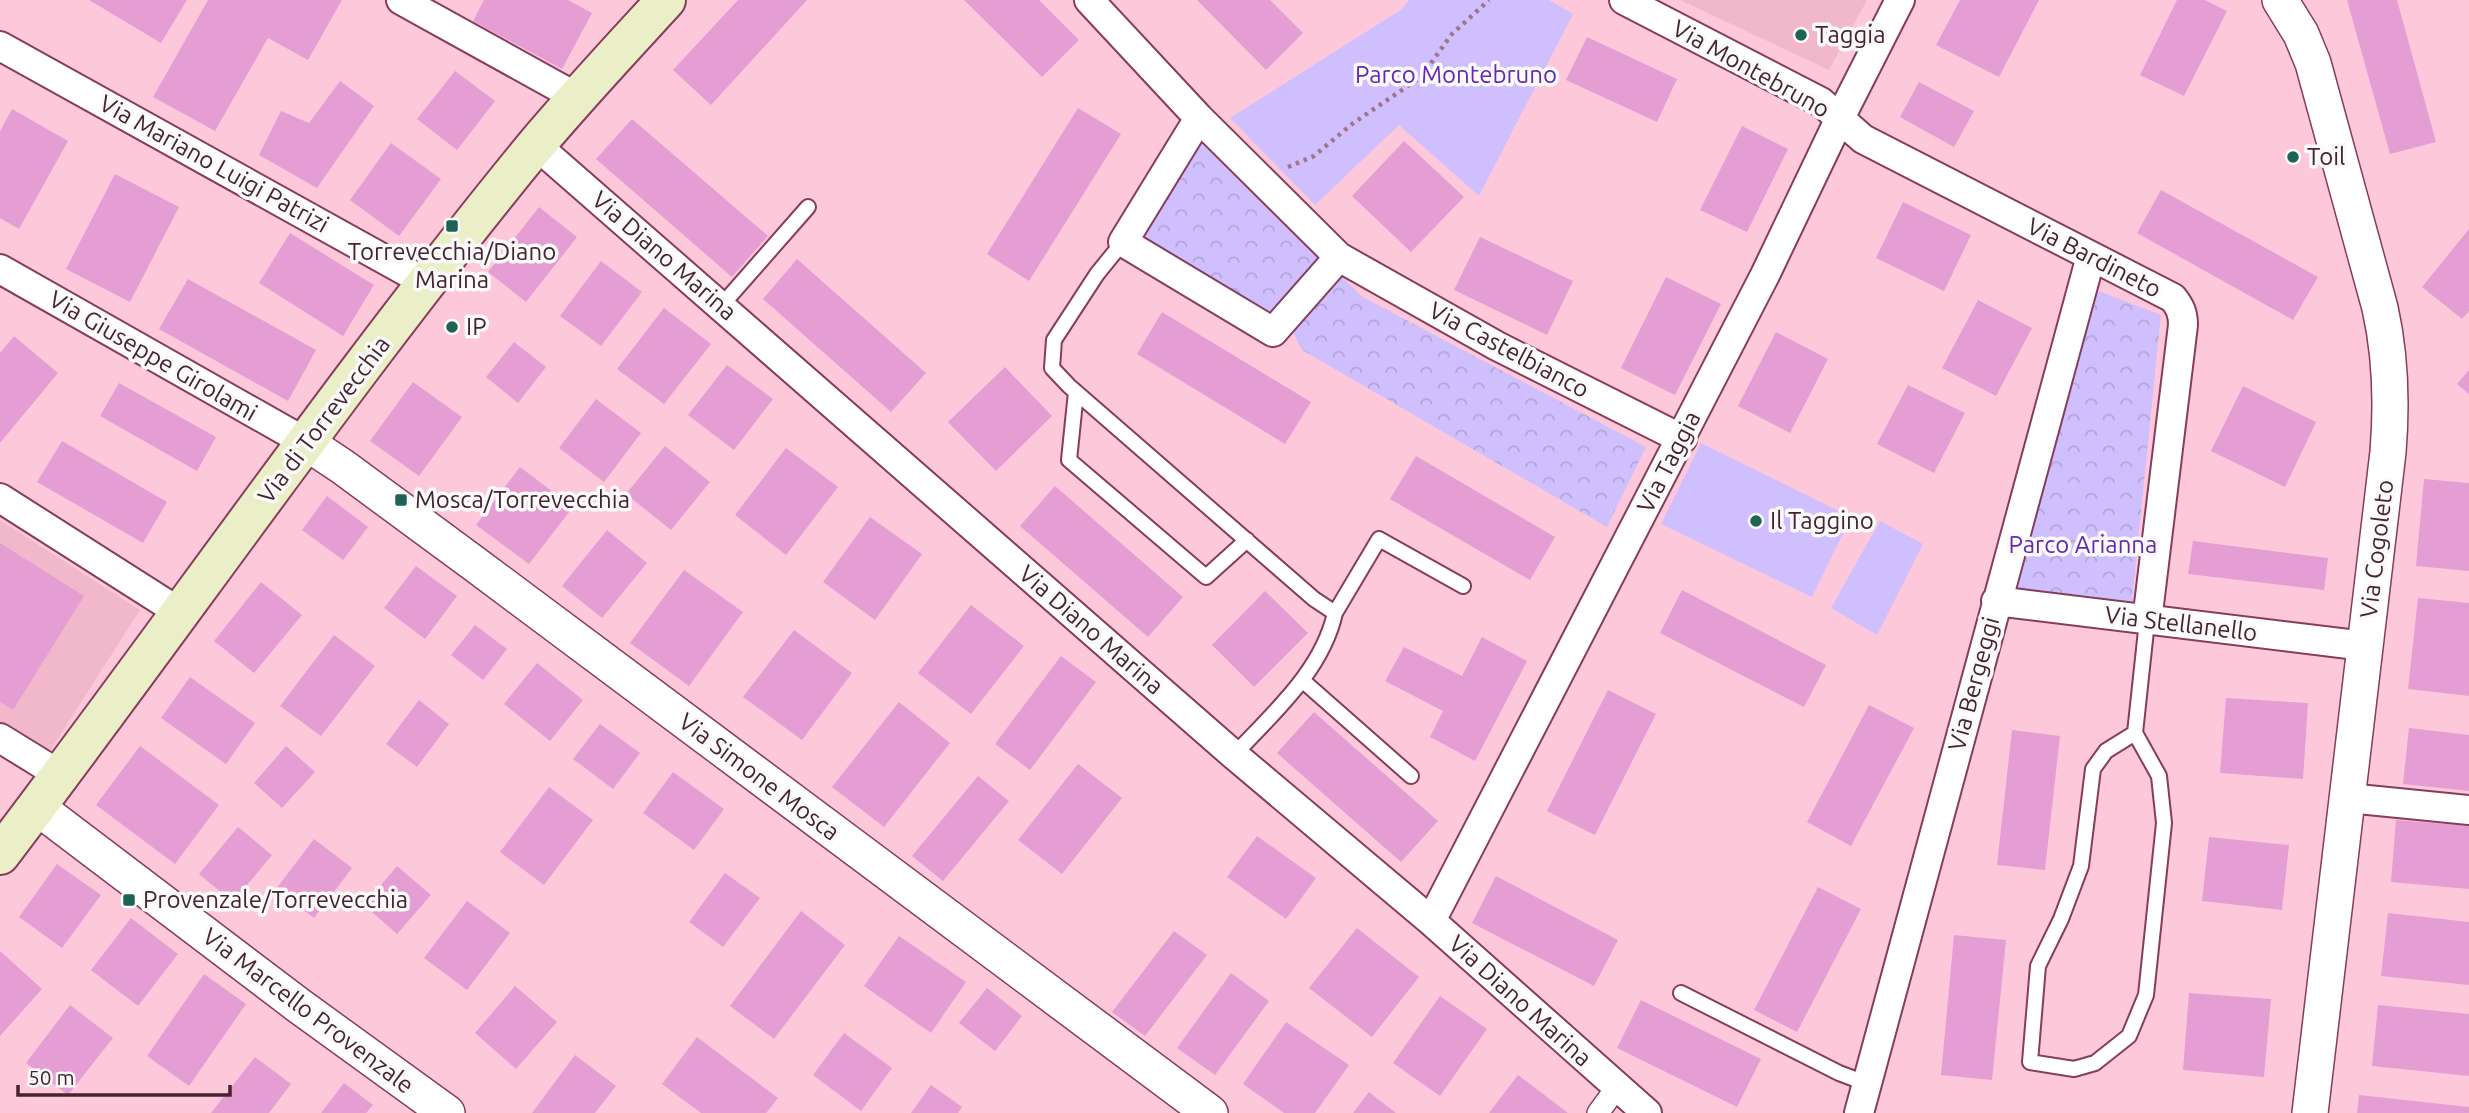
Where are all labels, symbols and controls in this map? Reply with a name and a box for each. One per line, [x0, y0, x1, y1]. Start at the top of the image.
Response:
street label: Via Montebruno [1668, 14, 1835, 123]
place label: Taggia [1815, 21, 1886, 48]
marker: Taggia [1793, 27, 1809, 43]
park label: Parco Montebruno [1355, 61, 1557, 88]
street label: Via Mariano Luigi Patrizi [95, 89, 334, 238]
place label: Toil [2307, 143, 2345, 170]
marker: Toil [2285, 149, 2301, 165]
street label: Via Diano Marina [587, 186, 742, 326]
street label: Via Bardineto [2023, 212, 2166, 303]
marker: Torrevecchia/Diano Marina [444, 218, 460, 234]
place label: Torrevecchia/Diano Marina [348, 238, 556, 293]
street label: Via Giuseppe Girolami [44, 285, 262, 426]
street label: Via Castelbianco [1425, 296, 1594, 403]
place label: IP [466, 313, 487, 340]
marker: IP [444, 319, 460, 335]
street label: Via di Torrevecchia [252, 331, 395, 508]
street label: Via Taggia [1632, 407, 1706, 517]
street label: Via Cogoleto [2355, 478, 2398, 620]
place label: Mosca/Torrevecchia [415, 486, 630, 513]
marker: Mosca/Torrevecchia [393, 492, 409, 508]
place label: Il Taggino [1770, 507, 1874, 534]
marker: Il Taggino [1748, 513, 1764, 529]
park label: Parco Arianna [2009, 531, 2157, 558]
street label: Via Diano Marina [1014, 560, 1169, 700]
street label: Via Stellanello [2103, 601, 2259, 646]
street label: Via Bergeggi [1943, 614, 2004, 754]
street label: Via Simone Mosca [674, 707, 845, 846]
place label: Provenzale/Torrevecchia [143, 886, 408, 913]
marker: Provenzale/Torrevecchia [121, 892, 137, 908]
street label: Via Marcello Provenzale [197, 922, 419, 1099]
street label: Via Diano Marina [1444, 930, 1597, 1072]
scale bar [18, 1054, 229, 1098]
text: 50 m [28, 1065, 75, 1089]

